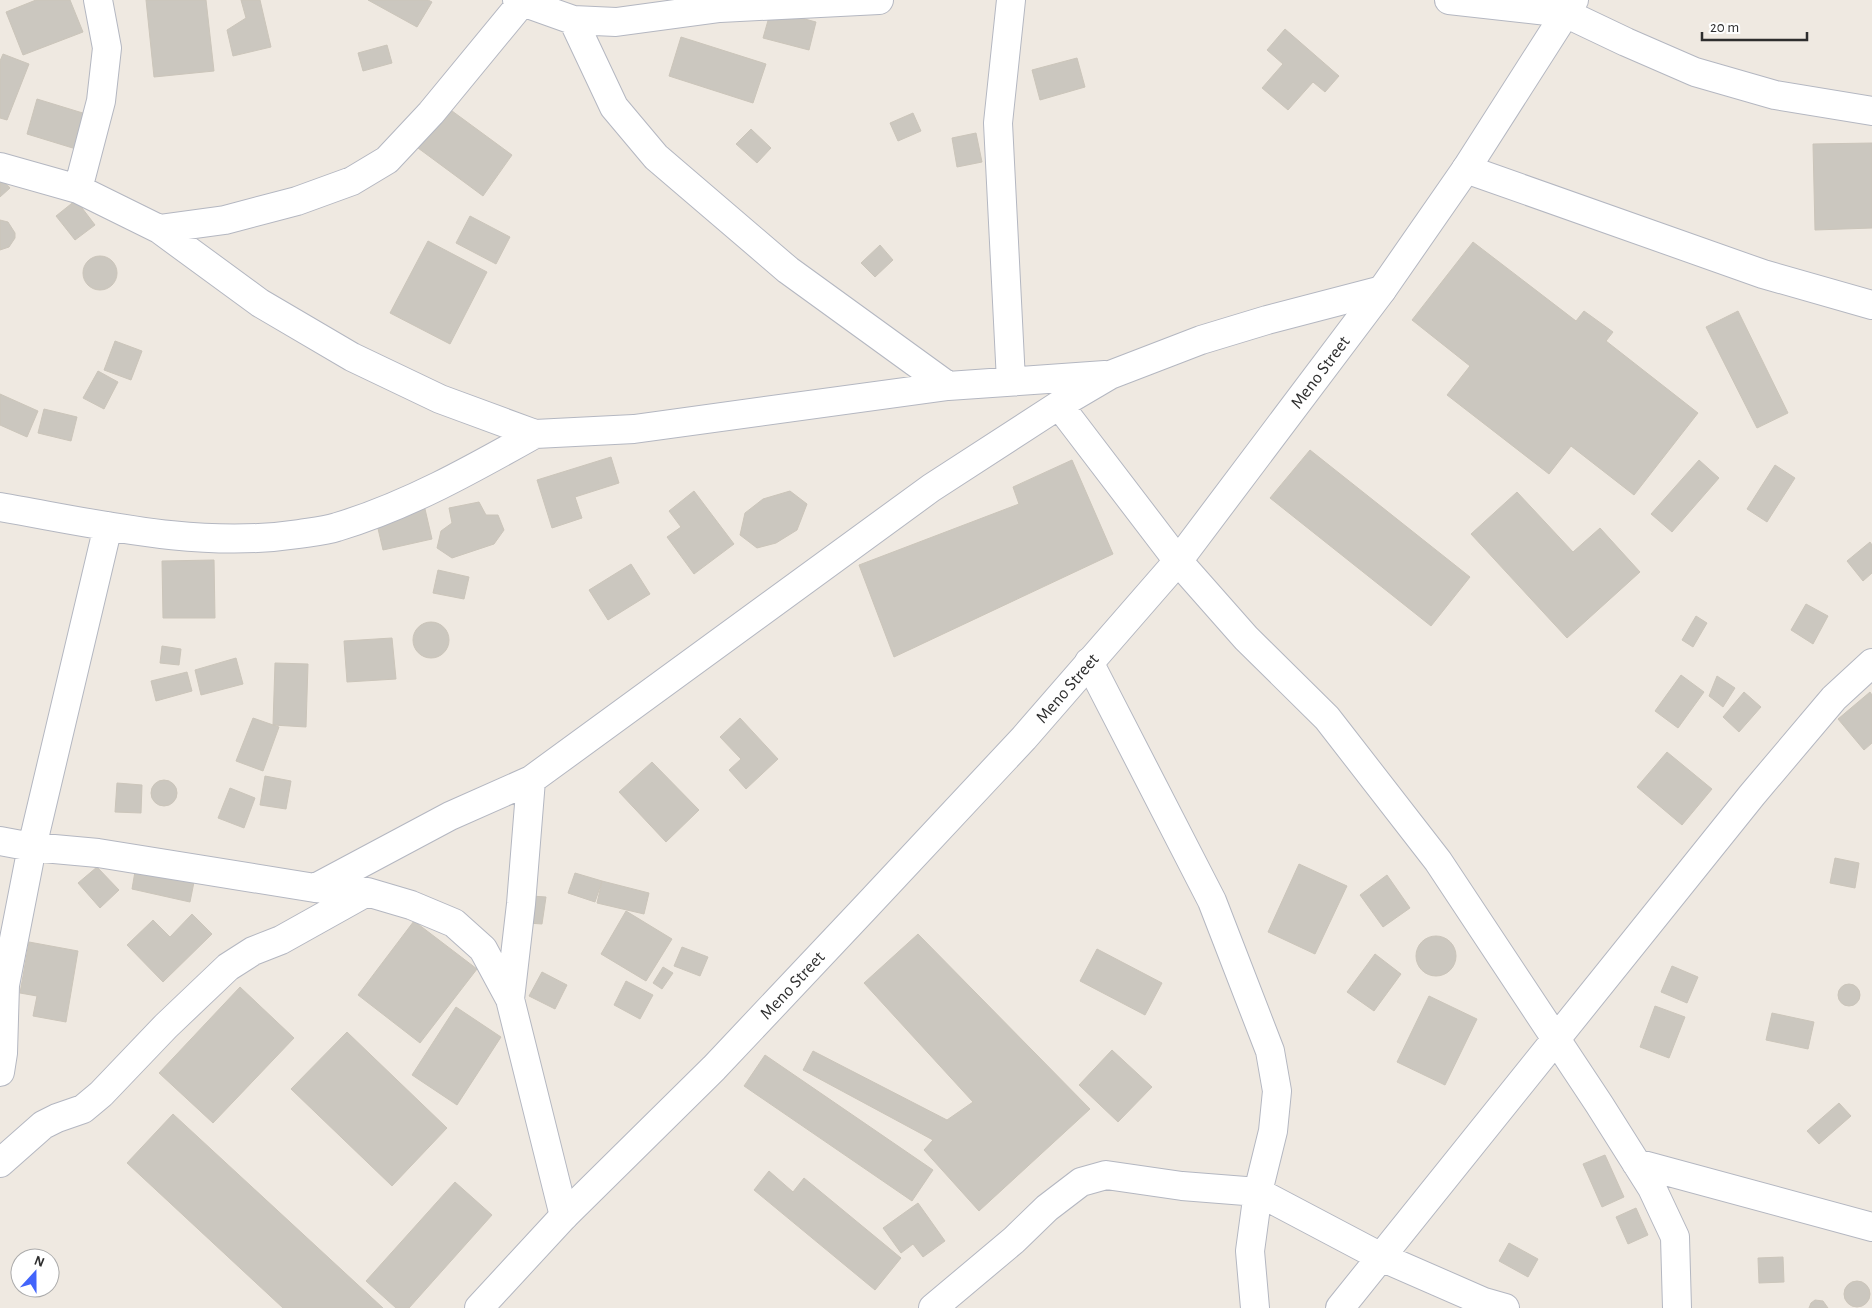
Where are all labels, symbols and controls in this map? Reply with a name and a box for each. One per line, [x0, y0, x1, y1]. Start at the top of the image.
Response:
scale bar [1702, 10, 1807, 42]
text: 20 m [1710, 20, 1739, 35]
street label: Meno Street [1288, 333, 1354, 412]
street label: Meno Street [1033, 650, 1103, 727]
street label: Meno Street [757, 948, 829, 1023]
north arrow [10, 1248, 60, 1298]
text: N [32, 1254, 46, 1270]

